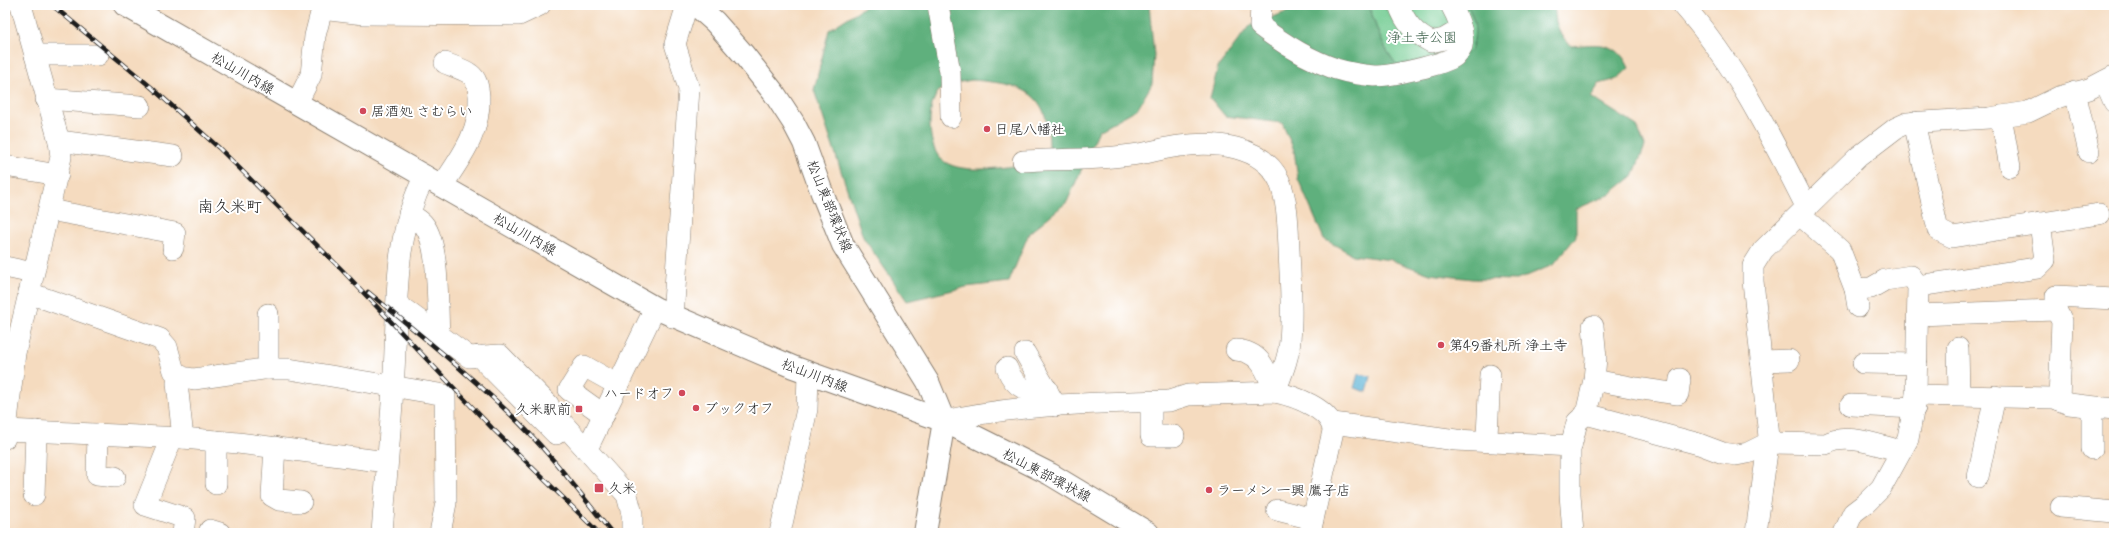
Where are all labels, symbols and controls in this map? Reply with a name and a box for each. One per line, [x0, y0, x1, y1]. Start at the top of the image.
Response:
park label: 浄土寺公園 [1387, 29, 1457, 47]
street label: 松山川内線 [208, 49, 277, 99]
place label: 居酒処 さむらい [371, 103, 473, 121]
marker: 居酒処 さむらい [358, 106, 368, 116]
place label: 日尾八幡社 [995, 121, 1065, 139]
marker: 日尾八幡社 [982, 124, 992, 134]
street label: 松山東部環状線 [802, 158, 856, 255]
district label: 南久米町 [198, 197, 262, 218]
street label: 松山川内線 [490, 210, 559, 260]
place label: 第49番札所 浄土寺 [1449, 337, 1567, 355]
marker: 第49番札所 浄土寺 [1436, 340, 1446, 350]
street label: 松山川内線 [779, 355, 851, 397]
place label: ハードオフ [604, 385, 674, 403]
marker: ハードオフ [677, 388, 687, 398]
place label: ブックオフ [704, 400, 774, 418]
place label: 久米駅前 [515, 401, 571, 419]
marker: ブックオフ [691, 403, 701, 413]
marker: 久米駅前 [574, 404, 584, 414]
street label: 松山東部環状線 [999, 445, 1094, 507]
place label: 久米 [608, 480, 636, 498]
marker: 久米 [593, 482, 605, 494]
place label: ラーメン 一興 鷹子店 [1217, 482, 1351, 500]
marker: ラーメン 一興 鷹子店 [1204, 485, 1214, 495]

